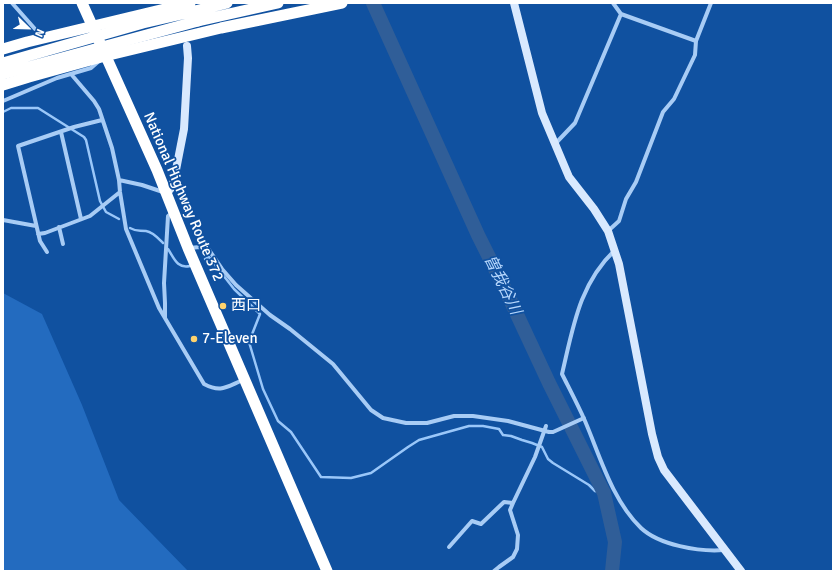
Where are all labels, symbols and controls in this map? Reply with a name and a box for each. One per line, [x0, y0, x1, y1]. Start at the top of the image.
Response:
north arrow [8, 8, 48, 48]
text: N [32, 27, 47, 39]
street label: National Highway Route 372 [139, 110, 227, 284]
water label: 曽我谷川 [479, 252, 525, 318]
place label: 西口 [231, 297, 261, 315]
marker: 西口 [218, 301, 228, 311]
place label: 7-Eleven [202, 330, 258, 348]
marker: 7-Eleven [189, 334, 199, 344]

